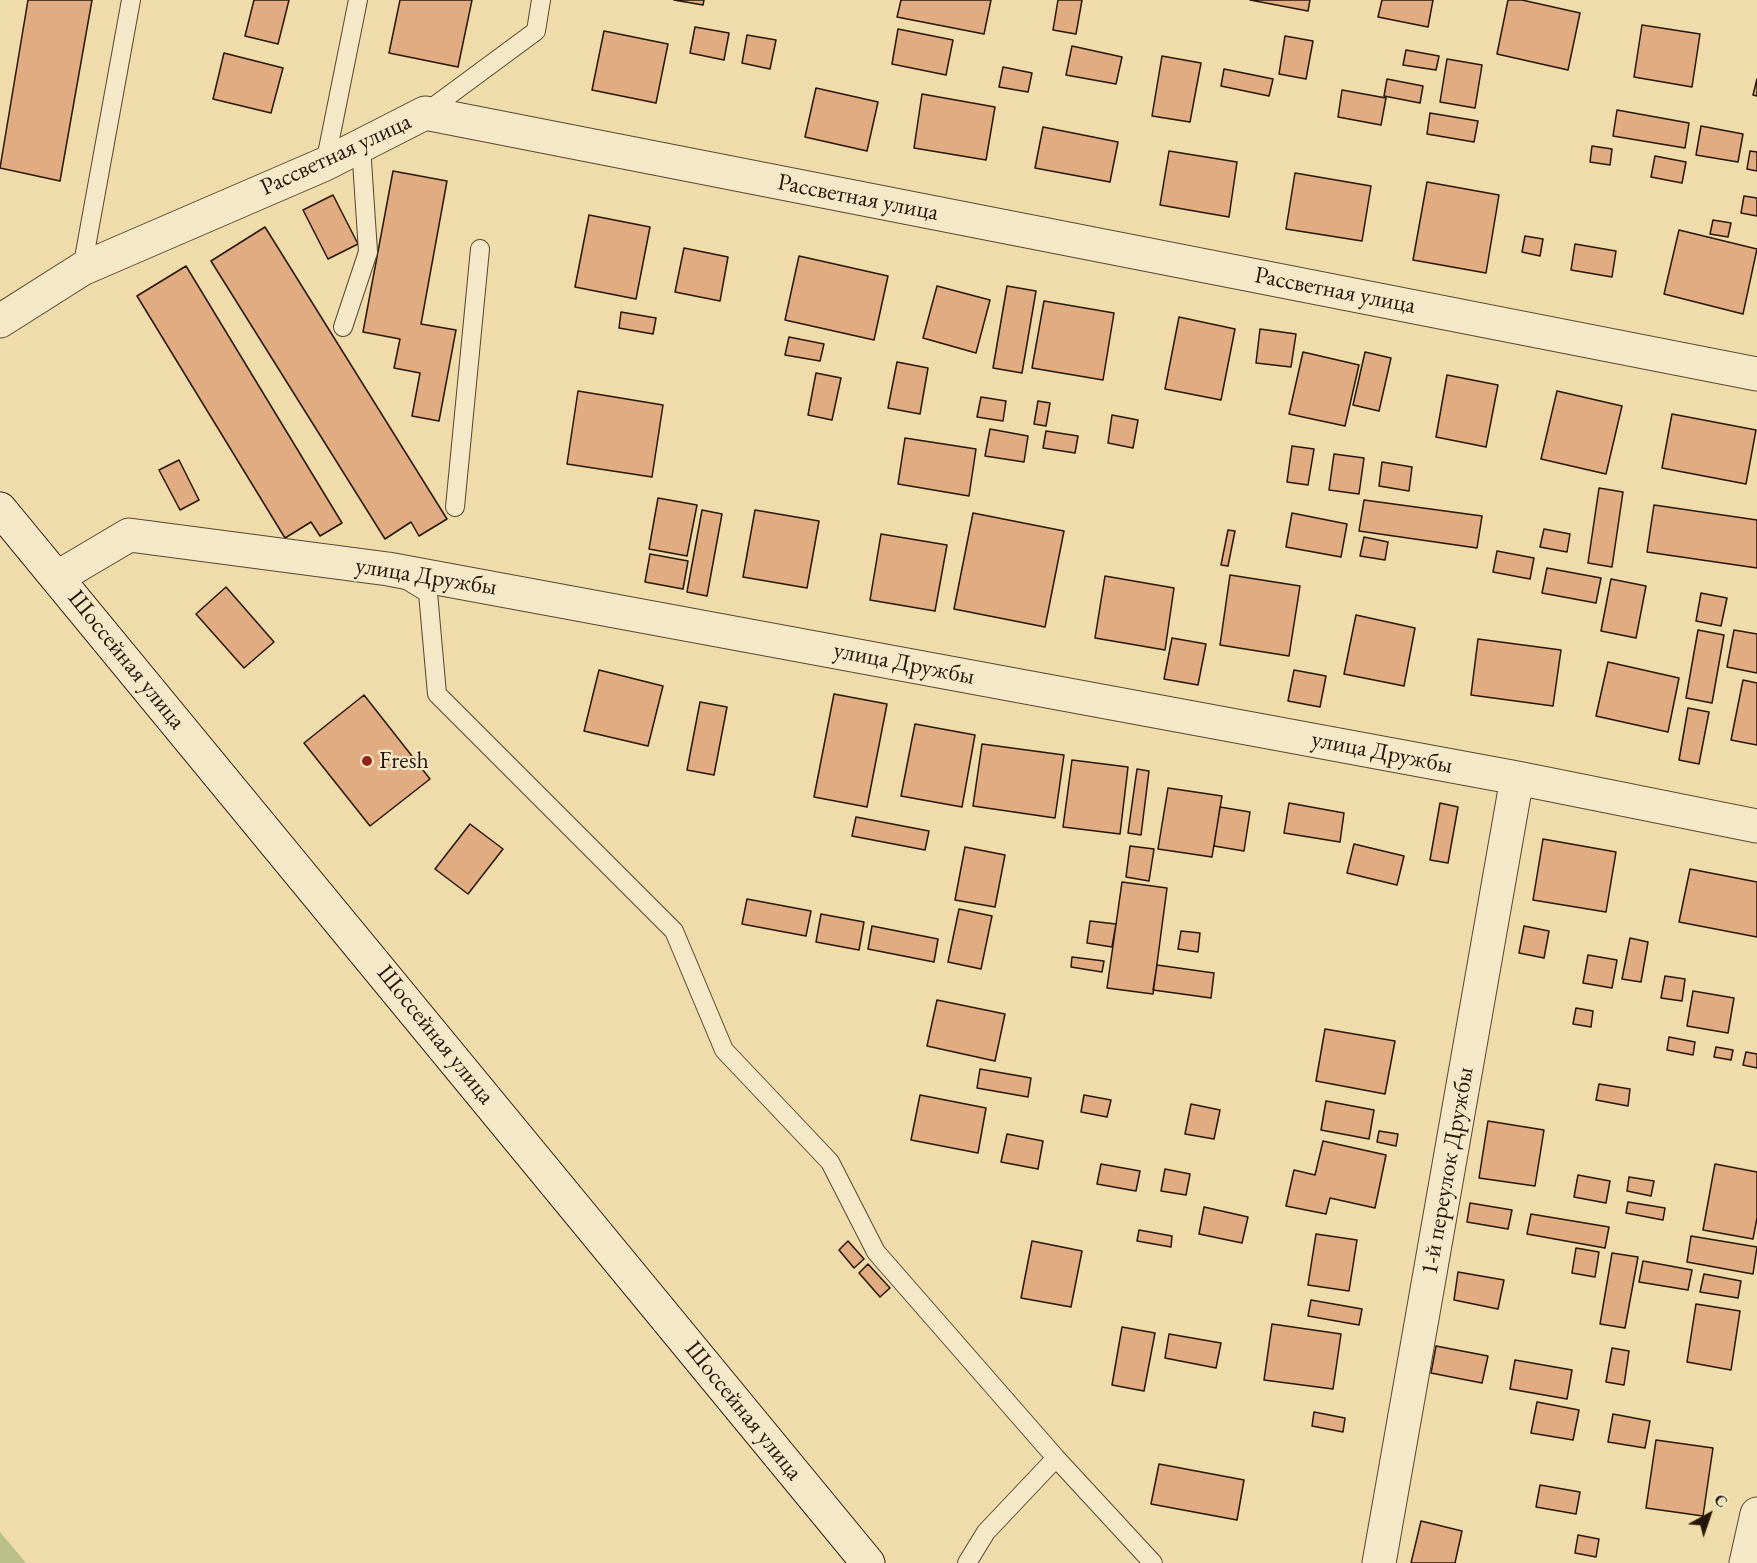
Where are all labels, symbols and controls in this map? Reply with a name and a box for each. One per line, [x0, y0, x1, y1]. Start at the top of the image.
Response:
street label: Рассветная улица [256, 107, 416, 203]
street label: Рассветная улица [775, 168, 941, 228]
street label: Рассветная улица [1252, 261, 1418, 321]
street label: улица Дружбы [353, 552, 499, 602]
street label: Шоссейная улица [61, 585, 191, 735]
street label: улица Дружбы [831, 636, 977, 692]
street label: улица Дружбы [1309, 725, 1455, 781]
place label: Fresh [379, 747, 429, 775]
marker: Fresh [360, 754, 374, 768]
street label: Шоссейная улица [370, 960, 500, 1110]
street label: 1-й переулок Дружбы [1416, 1065, 1480, 1277]
street label: Шоссейная улица [678, 1336, 808, 1486]
north arrow [1679, 1485, 1739, 1545]
text: С [1710, 1489, 1732, 1513]

